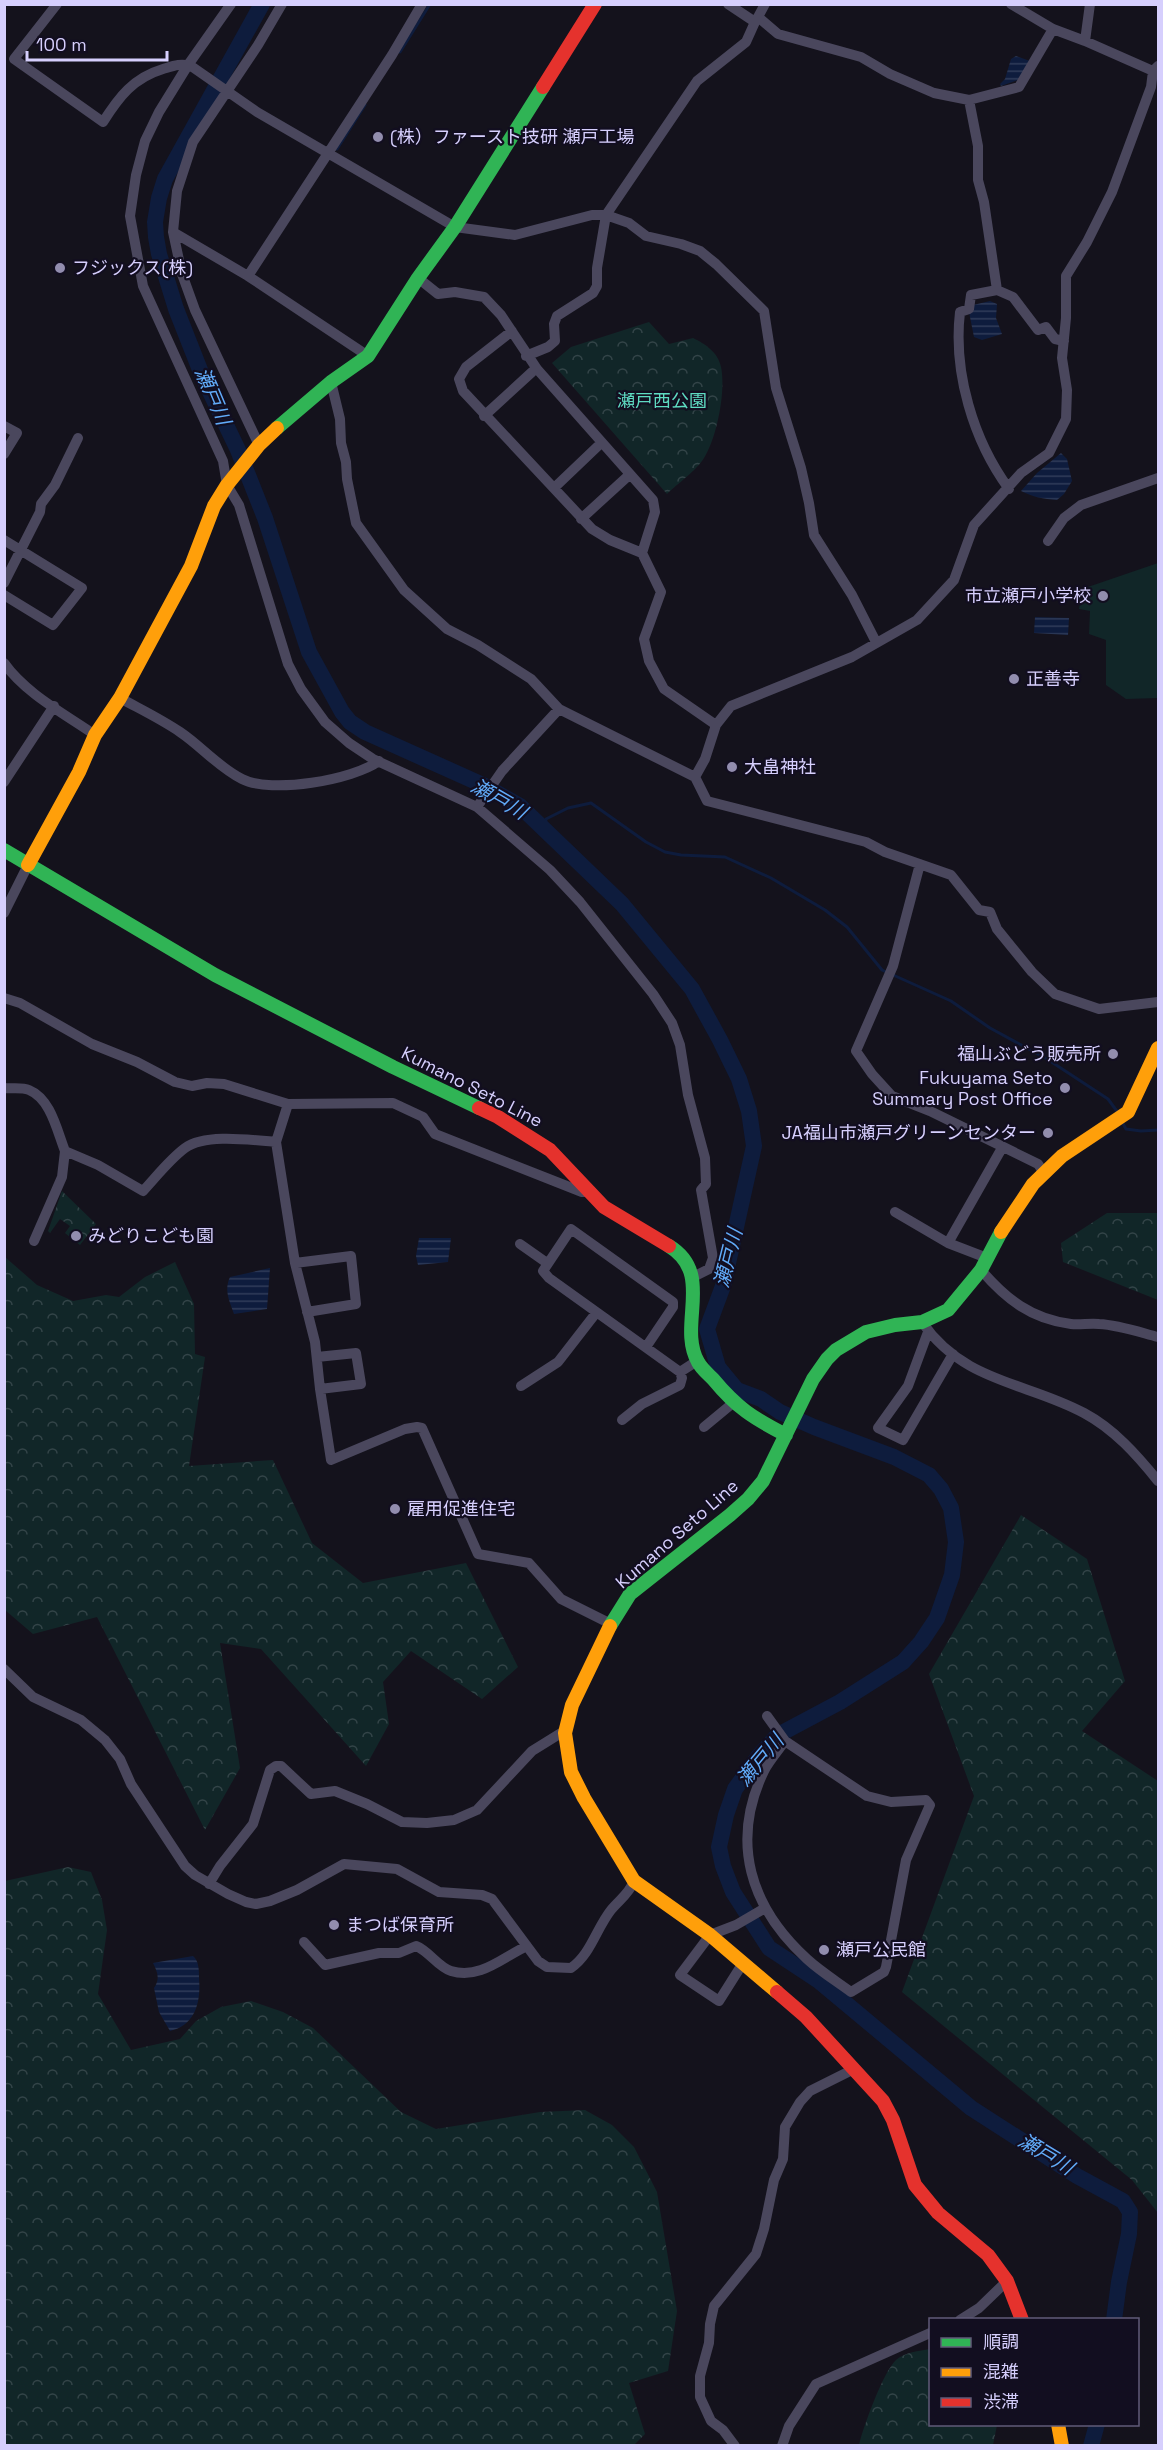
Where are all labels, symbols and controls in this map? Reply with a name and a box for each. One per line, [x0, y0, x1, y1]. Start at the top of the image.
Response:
scale bar [27, 24, 166, 62]
text: 100 m [36, 33, 87, 56]
place label: (株）ファースト技研 瀬戸工場 [390, 125, 635, 148]
marker: (株）ファースト技研 瀬戸工場 [371, 130, 385, 144]
place label: フジックス(株) [72, 256, 193, 279]
marker: フジックス(株) [53, 261, 67, 275]
water label: 瀬戸川 [189, 363, 237, 431]
park label: 瀬戸西公園 [617, 389, 707, 412]
place label: 市立瀬戸小学校 [965, 584, 1091, 607]
marker: 市立瀬戸小学校 [1096, 589, 1110, 603]
place label: 正善寺 [1026, 667, 1080, 690]
marker: 正善寺 [1007, 672, 1021, 686]
place label: 大畠神社 [744, 755, 816, 778]
marker: 大畠神社 [725, 760, 739, 774]
water label: 瀬戸川 [467, 773, 533, 826]
street label: Kumano Seto Line [398, 1041, 547, 1132]
place label: 福山ぶどう販売所 [957, 1042, 1101, 1065]
marker: 福山ぶどう販売所 [1106, 1047, 1120, 1061]
place label: Fukuyama Seto Summary Post Office [872, 1066, 1053, 1110]
marker: Fukuyama Seto Summary Post Office [1058, 1081, 1072, 1095]
place label: JA福山市瀬戸グリーンセンター [781, 1121, 1036, 1144]
marker: JA福山市瀬戸グリーンセンター [1041, 1126, 1055, 1140]
place label: みどりこども園 [88, 1224, 214, 1247]
water label: 瀬戸川 [708, 1224, 748, 1290]
marker: みどりこども園 [69, 1229, 83, 1243]
street label: Kumano Seto Line [610, 1474, 743, 1593]
place label: 雇用促進住宅 [407, 1497, 515, 1520]
marker: 雇用促進住宅 [388, 1502, 402, 1516]
water label: 瀬戸川 [731, 1727, 791, 1791]
place label: まつば保育所 [346, 1913, 454, 1936]
marker: まつば保育所 [327, 1918, 341, 1932]
place label: 瀬戸公民館 [836, 1938, 926, 1961]
marker: 瀬戸公民館 [817, 1943, 831, 1957]
water label: 瀬戸川 [1014, 2127, 1080, 2182]
legend [929, 2318, 1139, 2426]
text: 順調 [983, 2330, 1019, 2353]
text: 混雑 [983, 2360, 1019, 2383]
text: 渋滞 [983, 2390, 1019, 2413]

